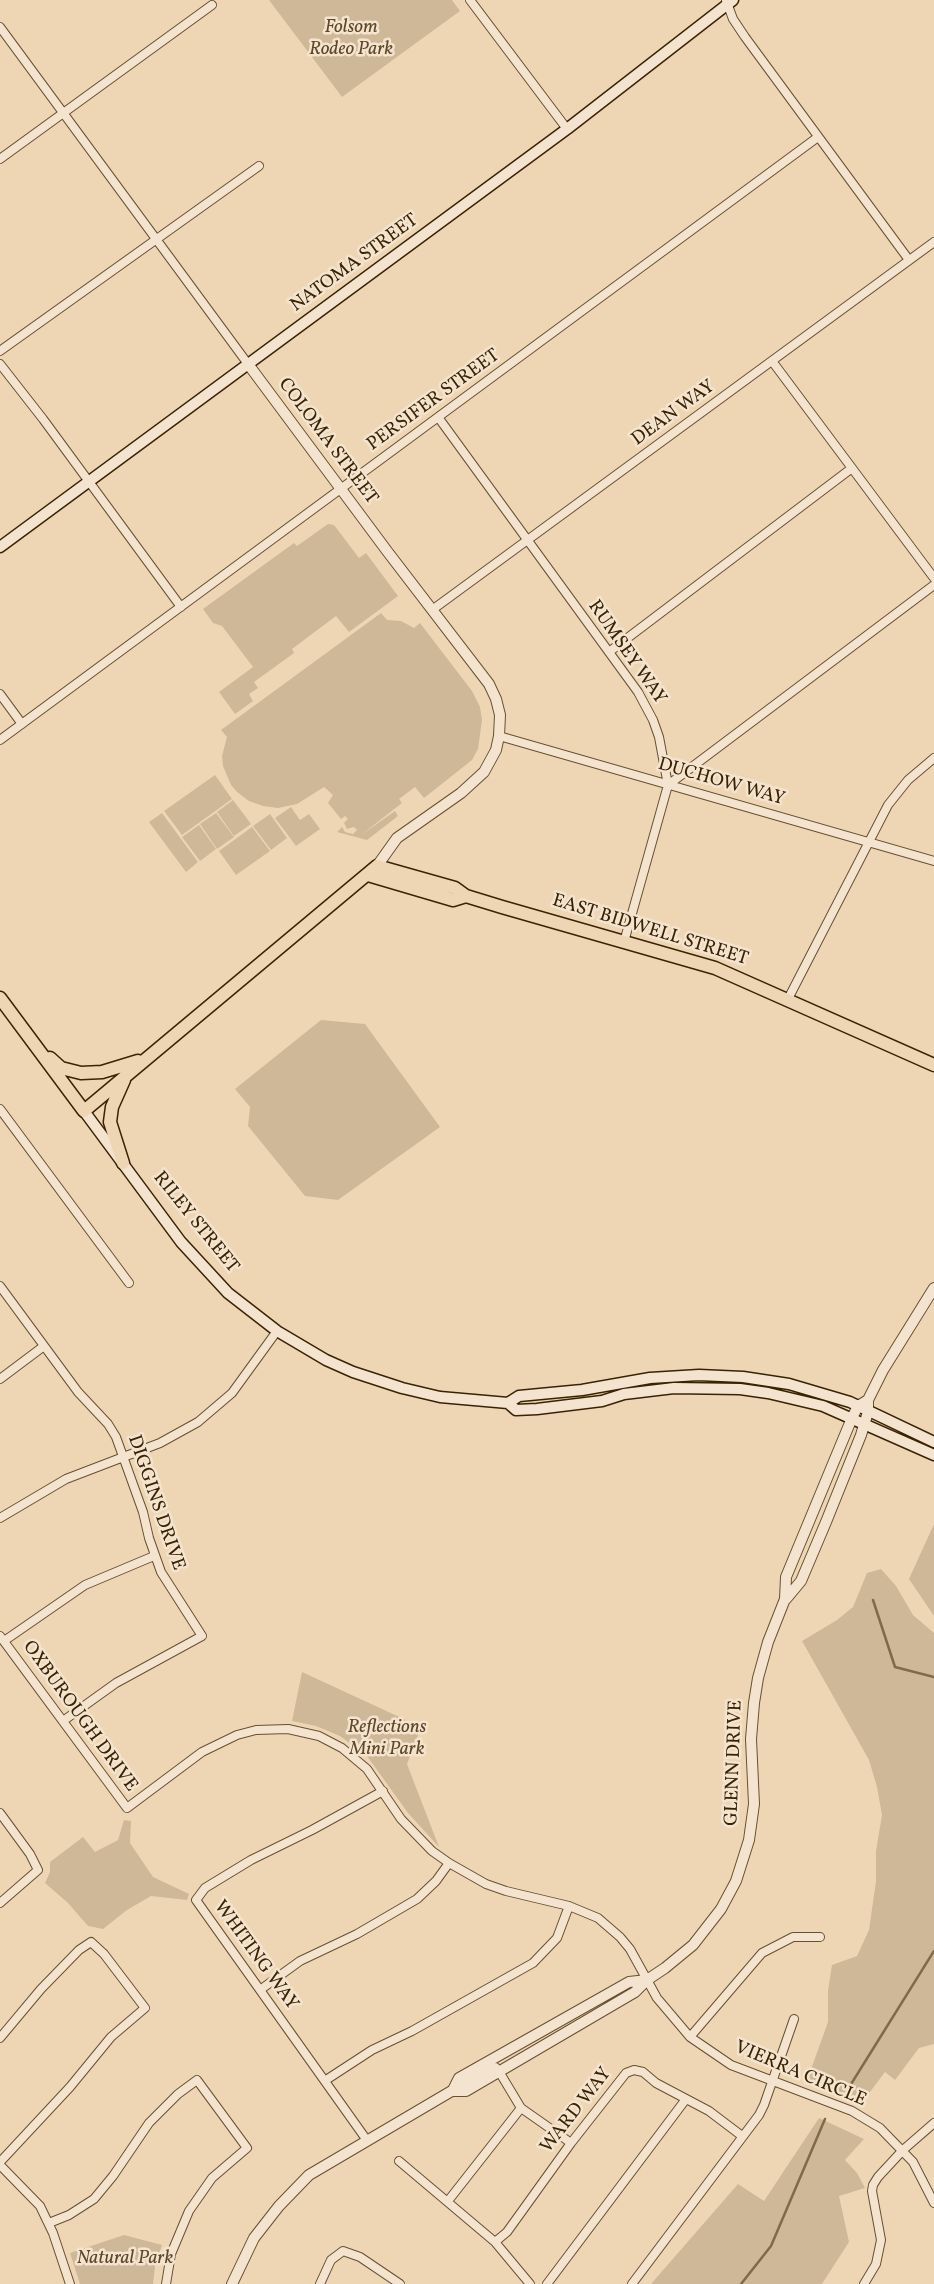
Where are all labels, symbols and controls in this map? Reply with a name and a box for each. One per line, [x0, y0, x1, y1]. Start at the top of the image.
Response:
park label: Folsom Rodeo Park [309, 18, 393, 62]
street label: NATOMA STREET [287, 210, 423, 318]
street label: PERSIFER STREET [363, 345, 505, 457]
street label: COLOMA STREET [272, 374, 382, 510]
street label: DEAN WAY [628, 376, 720, 452]
street label: RUMSEY WAY [582, 597, 670, 709]
street label: DUCHOW WAY [655, 754, 787, 812]
street label: EAST BIDWELL STREET [549, 890, 751, 972]
street label: RILEY STREET [147, 1168, 243, 1278]
street label: DIGGINS DRIVE [121, 1432, 189, 1574]
street label: OXBUROUGH DRIVE [17, 1637, 141, 1797]
street label: GLENN DRIVE [721, 1700, 749, 1826]
park label: Reflections Mini Park [347, 1718, 427, 1762]
street label: WHITING WAY [208, 1897, 302, 2015]
street label: VIERRA CIRCLE [731, 2037, 869, 2113]
street label: WARD WAY [537, 2064, 617, 2158]
park label: Natural Park [77, 2249, 173, 2271]

